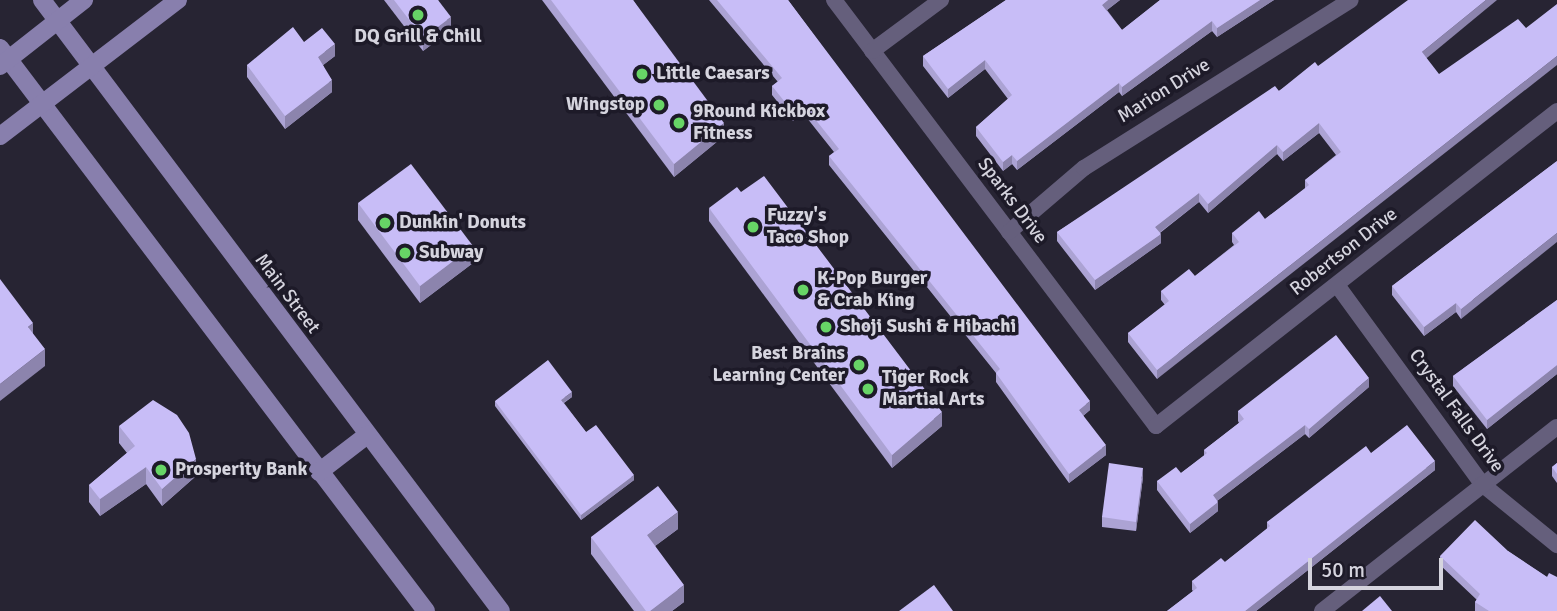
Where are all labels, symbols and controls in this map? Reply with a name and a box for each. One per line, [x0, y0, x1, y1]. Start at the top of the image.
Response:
marker: DQ Grill & Chill [410, 7, 426, 23]
place label: DQ Grill & Chill [354, 26, 482, 48]
street label: Marion Drive [1114, 54, 1214, 128]
place label: Little Caesars [656, 63, 770, 85]
marker: Little Caesars [634, 66, 650, 82]
place label: Wingstop [566, 94, 645, 116]
marker: Wingstop [651, 97, 667, 113]
place label: 9Round Kickbox Fitness [693, 101, 825, 145]
marker: 9Round Kickbox Fitness [671, 115, 687, 131]
street label: Sparks Drive [972, 154, 1052, 248]
street label: Robertson Drive [1286, 203, 1402, 301]
place label: Fuzzy's Taco Shop [767, 205, 849, 249]
place label: Dunkin' Donuts [399, 212, 526, 234]
marker: Dunkin' Donuts [377, 215, 393, 231]
marker: Fuzzy's Taco Shop [745, 219, 761, 235]
place label: Subway [419, 242, 483, 264]
marker: Subway [397, 245, 413, 261]
street label: Main Street [250, 250, 324, 338]
place label: K-Pop Burger & Crab King [817, 268, 927, 312]
marker: K-Pop Burger & Crab King [795, 282, 811, 298]
place label: Shoji Sushi & Hibachi [840, 316, 1016, 338]
marker: Shoji Sushi & Hibachi [818, 319, 834, 335]
place label: Best Brains Learning Center [712, 343, 845, 387]
street label: Crystal Falls Drive [1404, 345, 1508, 477]
marker: Best Brains Learning Center [851, 357, 867, 373]
place label: Tiger Rock Martial Arts [882, 367, 984, 411]
marker: Tiger Rock Martial Arts [860, 381, 876, 397]
place label: Prosperity Bank [175, 459, 307, 481]
marker: Prosperity Bank [153, 462, 169, 478]
scale bar [1312, 544, 1447, 588]
text: 50 m [1321, 557, 1365, 583]

